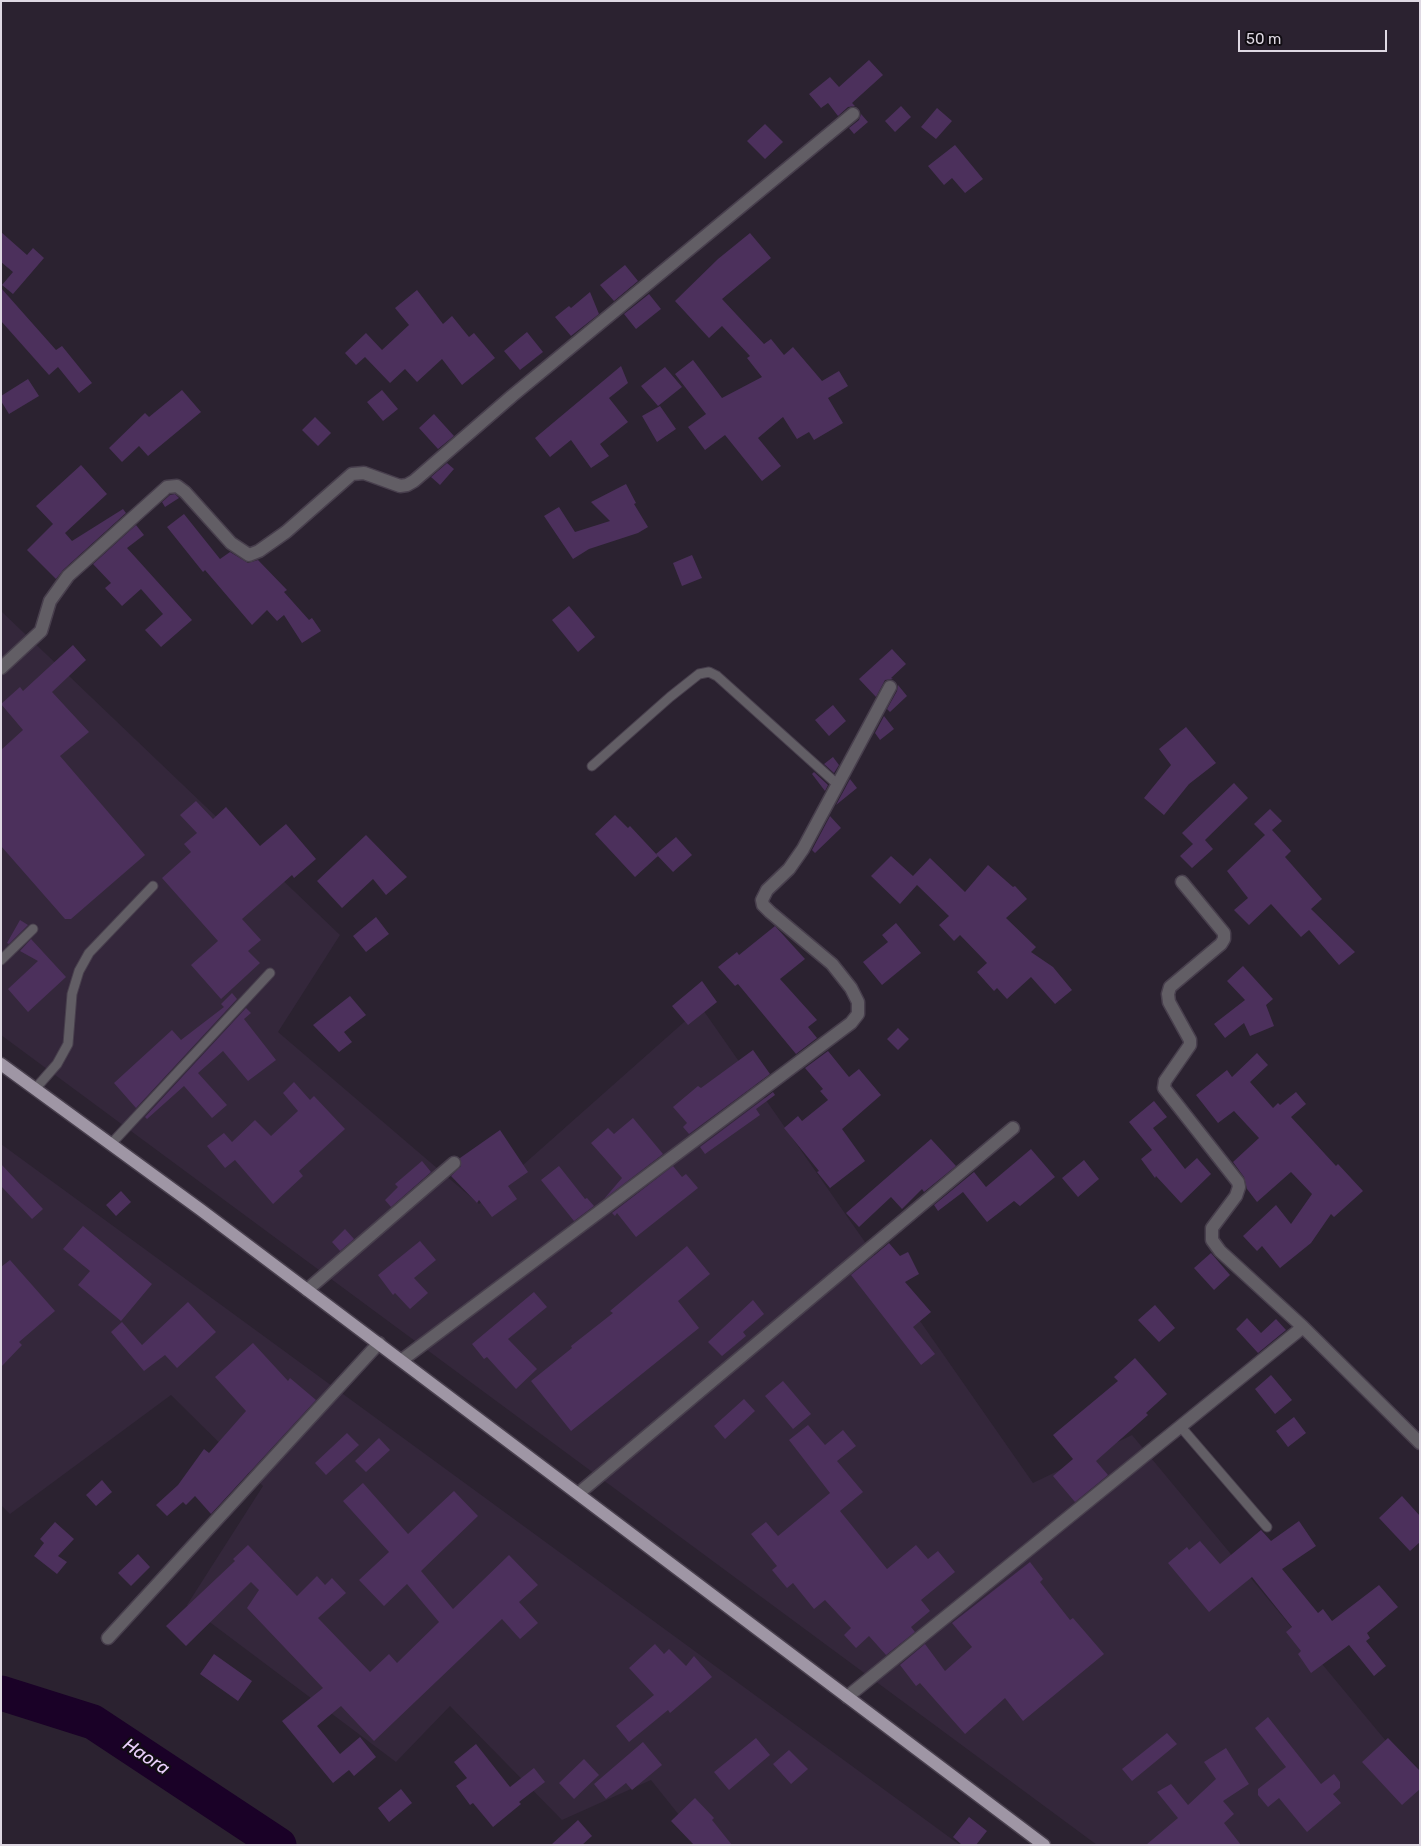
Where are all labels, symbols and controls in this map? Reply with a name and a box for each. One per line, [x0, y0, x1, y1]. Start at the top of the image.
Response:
scale bar [1241, 20, 1390, 52]
text: 50 m [1246, 30, 1281, 48]
water label: Haora [119, 1734, 173, 1780]

